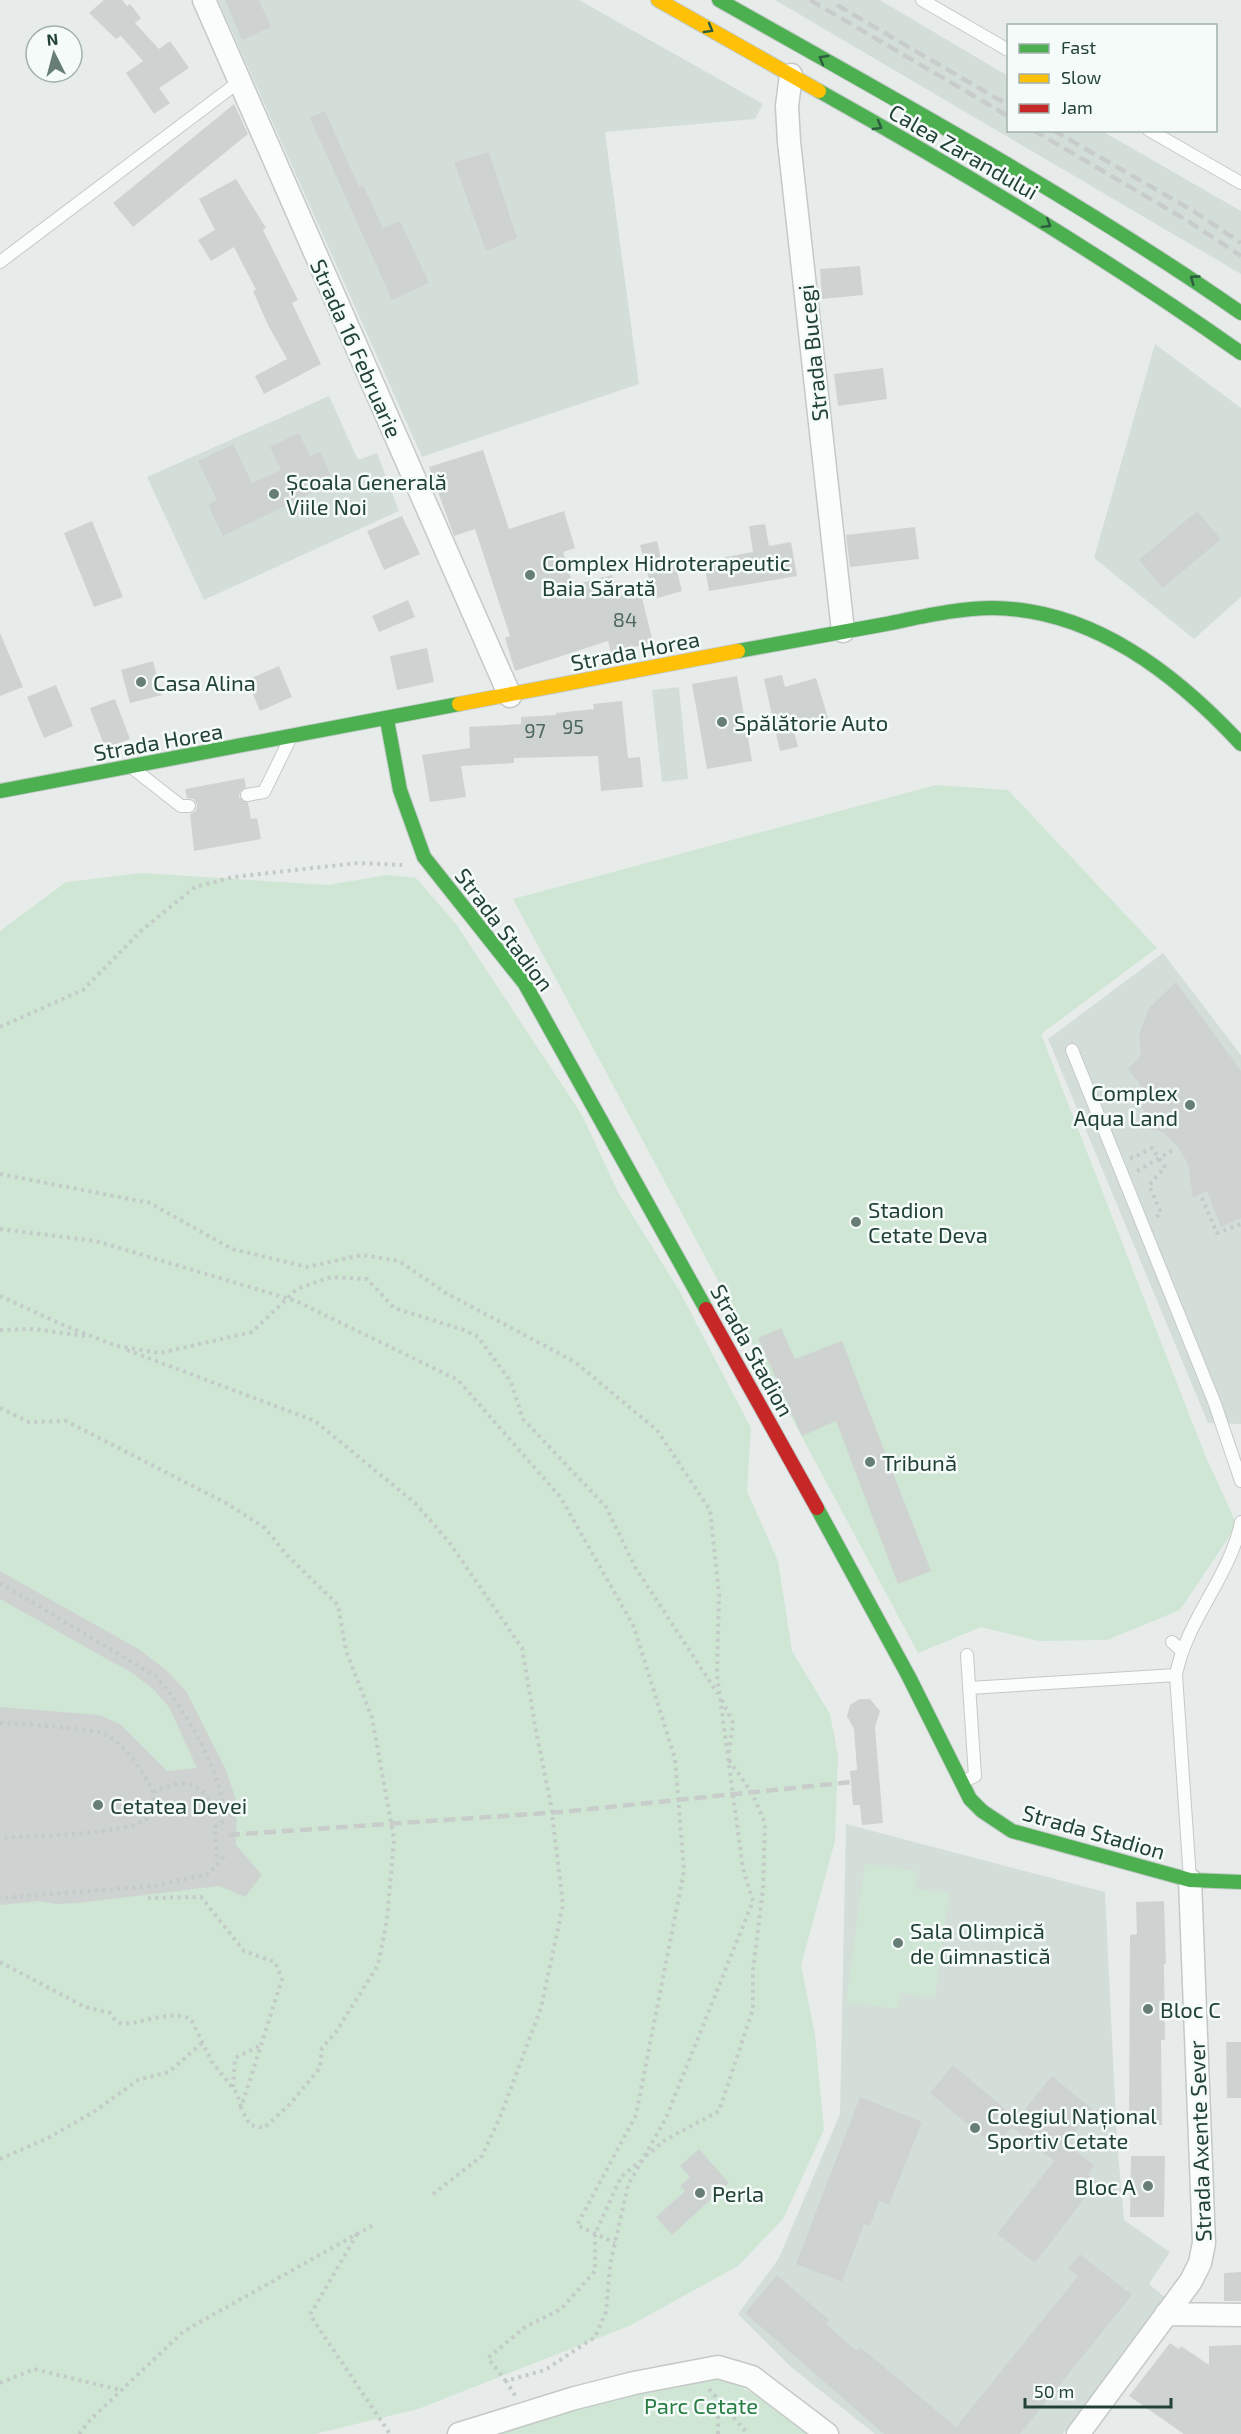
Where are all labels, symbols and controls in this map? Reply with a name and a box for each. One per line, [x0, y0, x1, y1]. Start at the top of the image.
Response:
one-way arrow [703, 22, 713, 33]
north arrow [24, 24, 84, 84]
legend [1007, 24, 1217, 132]
text: N [46, 29, 59, 49]
text: Fast [1061, 36, 1096, 58]
one-way arrow [819, 55, 829, 67]
text: Slow [1061, 66, 1102, 88]
text: Jam [1061, 96, 1093, 118]
street label: Calea Zarandului [885, 98, 1043, 204]
one-way arrow [872, 118, 882, 130]
one-way arrow [1040, 216, 1051, 227]
street label: Strada 16 Februarie [306, 255, 408, 441]
one-way arrow [1189, 275, 1200, 286]
street label: Strada Bucegi [792, 283, 832, 423]
place label: Școala Generală Viile Noi [286, 468, 447, 519]
marker: Școala Generală Viile Noi [267, 487, 281, 501]
place label: Complex Hidroterapeutic Baia Sărată [542, 549, 791, 600]
marker: Complex Hidroterapeutic Baia Sărată [523, 568, 537, 582]
house number: 84 [613, 607, 637, 631]
street label: Strada Horea [568, 625, 702, 675]
place label: Casa Alina [153, 669, 256, 695]
marker: Casa Alina [134, 675, 148, 689]
place label: Spălătorie Auto [734, 709, 888, 735]
house number: 95 [562, 714, 584, 738]
marker: Spălătorie Auto [715, 715, 729, 729]
street label: Strada Horea [91, 717, 225, 765]
house number: 97 [524, 718, 546, 742]
street label: Strada Stadion [450, 862, 560, 996]
place label: Complex Aqua Land [1073, 1079, 1178, 1130]
marker: Complex Aqua Land [1183, 1098, 1197, 1112]
place label: Stadion Cetate Deva [868, 1196, 988, 1247]
marker: Stadion Cetate Deva [849, 1215, 863, 1229]
street label: Strada Stadion [706, 1279, 800, 1421]
place label: Tribună [882, 1449, 957, 1475]
marker: Tribună [863, 1455, 877, 1469]
place label: Cetatea Devei [110, 1792, 247, 1818]
marker: Cetatea Devei [91, 1798, 105, 1812]
street label: Strada Stadion [1020, 1798, 1168, 1864]
place label: Sala Olimpică de Gimnastică [910, 1917, 1051, 1968]
marker: Sala Olimpică de Gimnastică [891, 1936, 905, 1950]
place label: Bloc C [1160, 1996, 1221, 2022]
marker: Bloc C [1141, 2002, 1155, 2016]
street label: Strada Axente Sever [1182, 2040, 1216, 2242]
place label: Colegiul Național Sportiv Cetate [987, 2102, 1157, 2153]
marker: Colegiul Național Sportiv Cetate [968, 2121, 982, 2135]
place label: Bloc A [1075, 2173, 1136, 2199]
marker: Bloc A [1141, 2179, 1155, 2193]
place label: Perla [712, 2180, 764, 2206]
marker: Perla [693, 2186, 707, 2200]
scale bar [1025, 2371, 1170, 2409]
text: 50 m [1034, 2380, 1074, 2402]
park label: Parc Cetate [644, 2392, 758, 2418]

